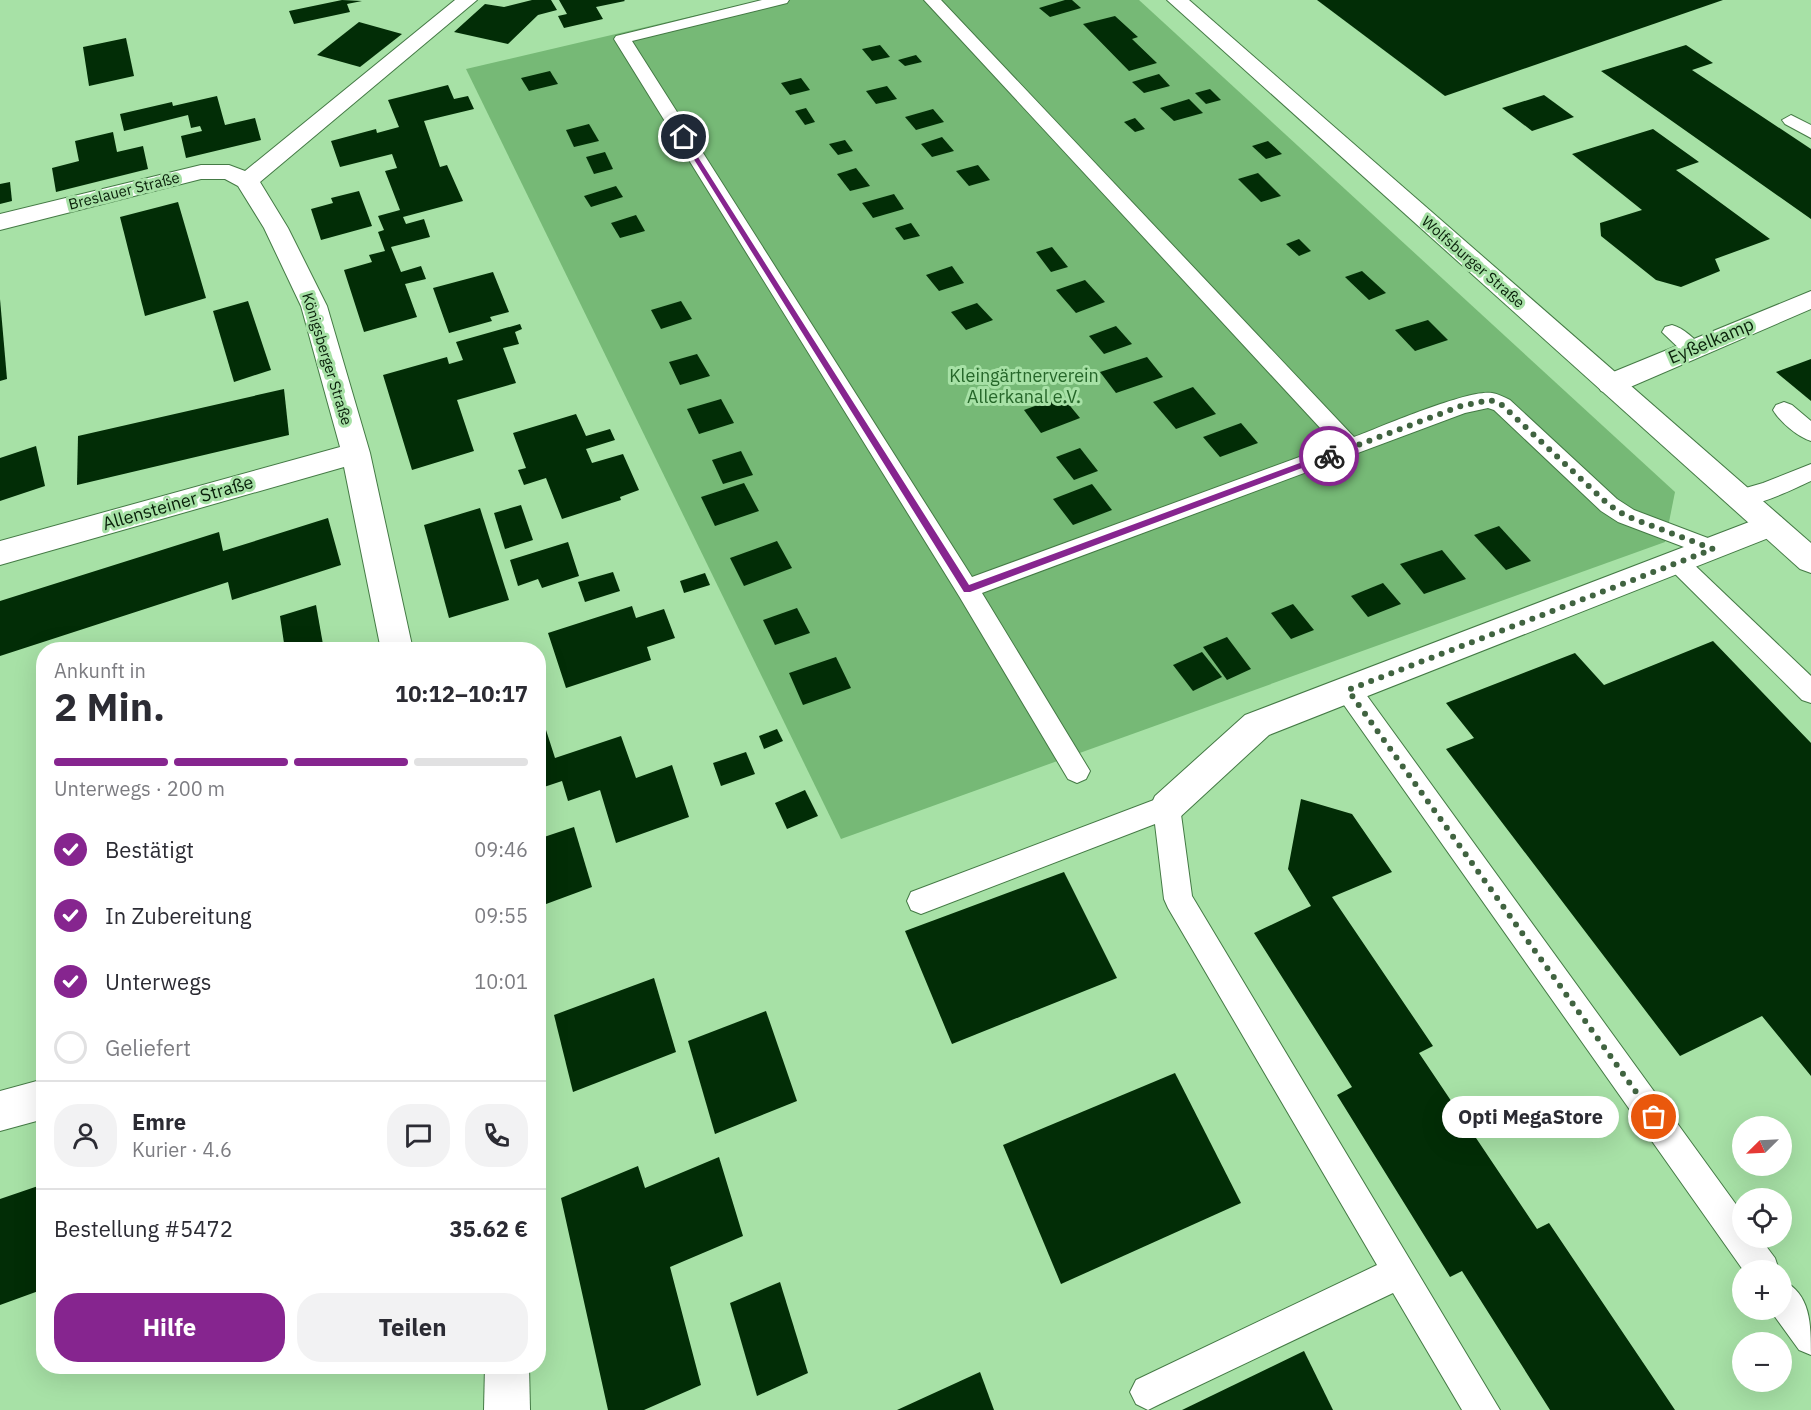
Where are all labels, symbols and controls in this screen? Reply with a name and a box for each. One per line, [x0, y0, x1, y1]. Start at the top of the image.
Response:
pin [658, 111, 709, 162]
icon: home [667, 120, 700, 153]
street label: Breslauer Straße [66, 168, 181, 214]
street label: Wolfsburger Straße [1418, 212, 1529, 312]
street label: Königsberger Straße [298, 290, 357, 427]
street label: Eyßelkamp [1664, 312, 1757, 369]
park label: Kleingärtnerverein Allerkanal e.V. [949, 364, 1099, 408]
courier [1299, 426, 1359, 486]
icon: bike [1313, 440, 1346, 473]
street label: Allensteiner Straße [100, 470, 256, 535]
text: Ankunft in [54, 657, 146, 684]
text: 10:12–10:17 [395, 679, 528, 708]
text: 2 Min. [54, 681, 165, 732]
text: Unterwegs · 200 m [54, 775, 225, 802]
icon: check [54, 833, 87, 866]
text: Bestätigt [105, 835, 194, 864]
text: 09:46 [474, 836, 528, 863]
icon: check [54, 899, 87, 932]
text: In Zubereitung [105, 901, 251, 930]
text: 09:55 [474, 902, 528, 929]
icon: check [54, 965, 87, 998]
text: Unterwegs [105, 967, 212, 996]
text: 10:01 [474, 968, 528, 995]
text: Geliefert [105, 1033, 191, 1062]
pin [1628, 1091, 1679, 1142]
callout: Opti MegaStore [1441, 1096, 1618, 1138]
icon: bag [1637, 1100, 1670, 1133]
text: Opti MegaStore [1458, 1103, 1603, 1130]
button: person [54, 1104, 117, 1167]
button: chat [387, 1104, 450, 1167]
button: phone [465, 1104, 528, 1167]
text: Emre [132, 1107, 186, 1136]
north arrow [1732, 1116, 1792, 1176]
map controls [1732, 1116, 1792, 1392]
text: Kurier · 4.6 [132, 1136, 232, 1163]
button: locate [1732, 1188, 1792, 1248]
text: Bestellung #5472 [54, 1214, 233, 1243]
text: 35.62 € [449, 1214, 528, 1243]
button: + [1732, 1260, 1792, 1320]
button: Hilfe [54, 1293, 285, 1362]
button: Teilen [297, 1293, 528, 1362]
button: − [1732, 1332, 1792, 1392]

